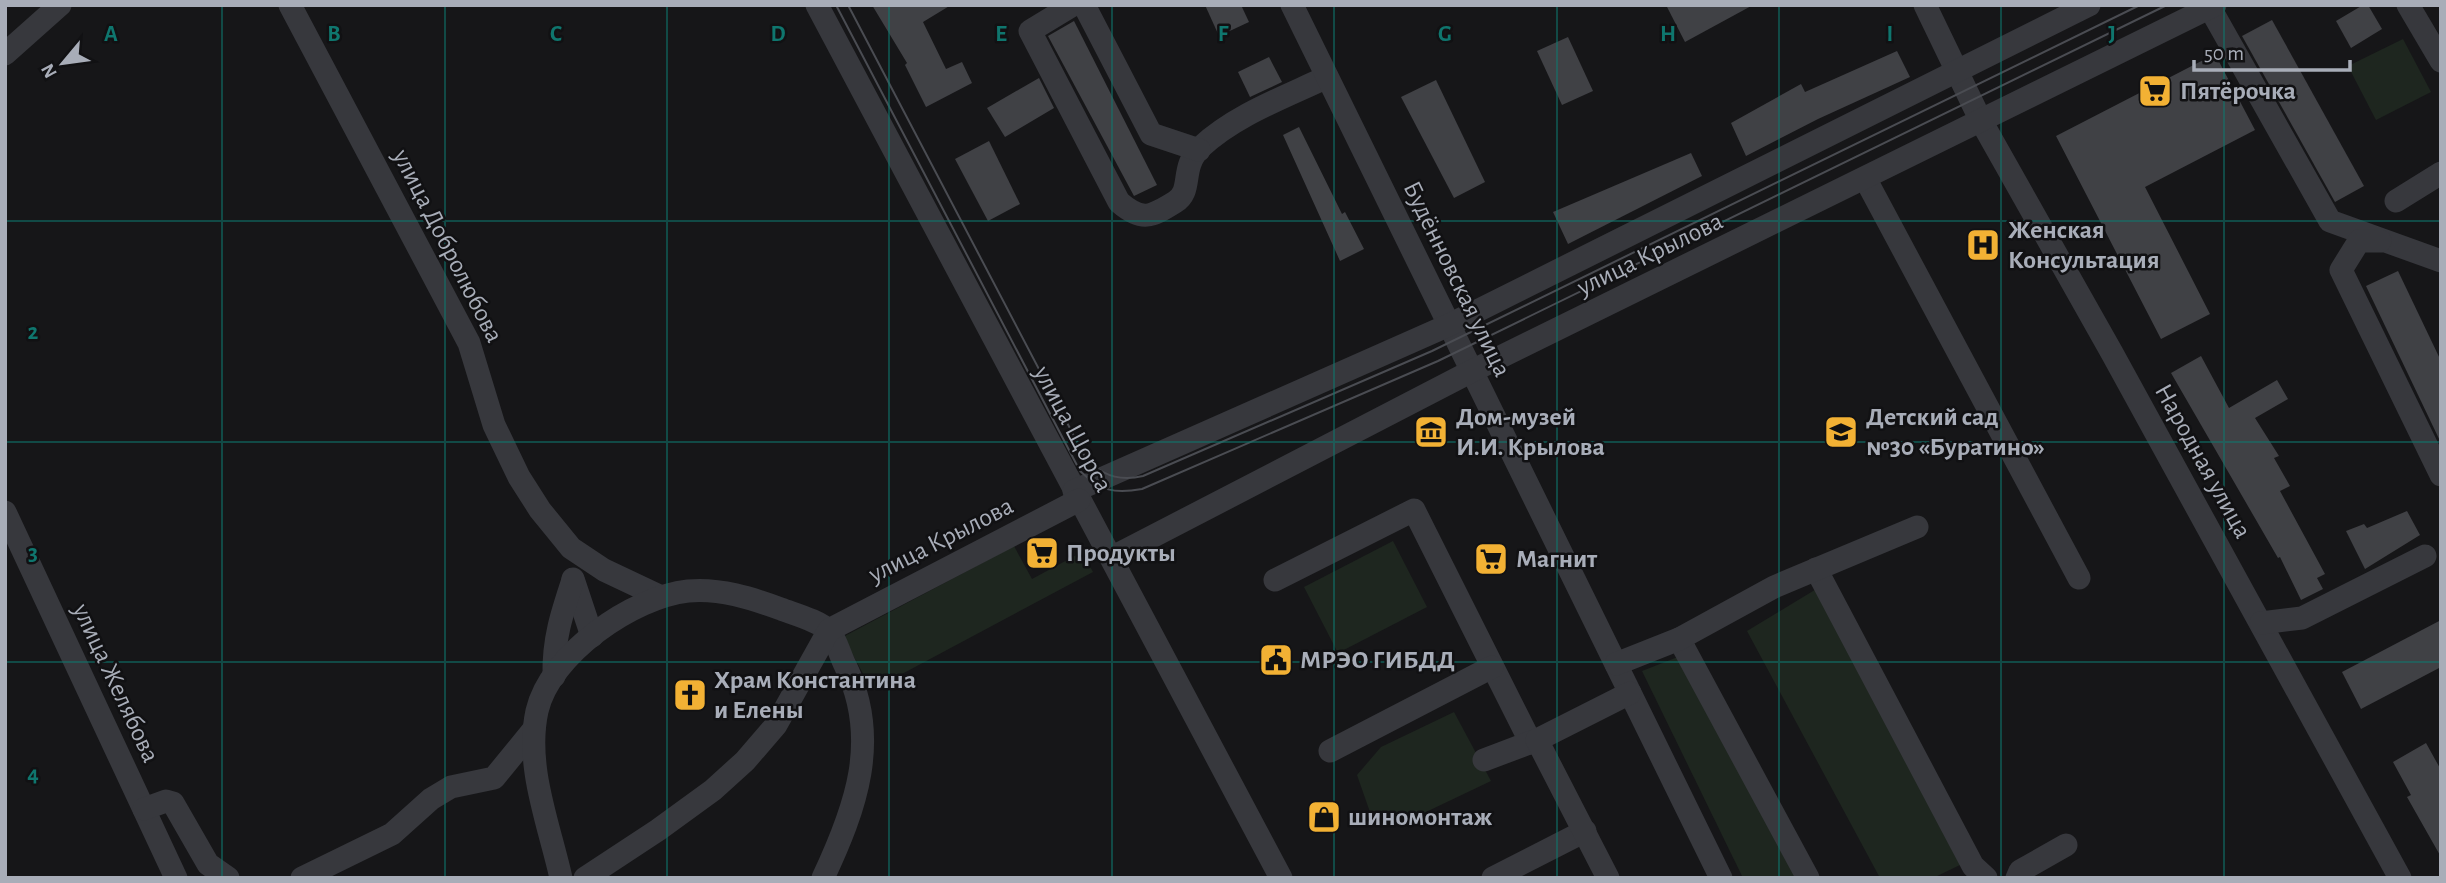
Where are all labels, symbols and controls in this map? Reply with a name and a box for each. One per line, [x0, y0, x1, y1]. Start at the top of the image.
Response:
text: A [104, 23, 118, 46]
text: B [327, 23, 341, 46]
text: C [550, 23, 562, 46]
text: D [770, 23, 786, 46]
text: E [995, 23, 1007, 46]
text: F [1218, 23, 1229, 46]
text: G [1438, 23, 1452, 46]
text: H [1660, 23, 1676, 46]
text: I [1887, 23, 1893, 46]
text: J [2108, 23, 2116, 46]
north arrow [28, 28, 98, 98]
scale bar [2194, 28, 2350, 72]
text: 50 m [2204, 43, 2244, 64]
text: N [38, 60, 61, 81]
supermarket icon: Пятёрочка [2136, 72, 2174, 110]
place label: Пятёрочка [2180, 78, 2296, 104]
street label: улица Добролюбова [388, 144, 508, 347]
street label: Будённовская улица [1398, 177, 1516, 381]
street label: улица Крылова [1572, 208, 1727, 301]
place label: Женская Консультация [2008, 217, 2160, 273]
hospital icon: Женская Консультация [1964, 226, 2002, 264]
text: 2 [28, 321, 39, 344]
street label: улица Щорса [1029, 361, 1117, 496]
street label: Народная улица [2150, 379, 2256, 543]
place label: Дом-музей И.И. Крылова [1456, 404, 1605, 460]
place label: Детский сад №30 «Буратино» [1866, 404, 2045, 460]
museum icon: Дом-музей И.И. Крылова [1412, 413, 1450, 451]
school or university icon: Детский сад №30 «Буратино» [1822, 413, 1860, 451]
street label: улица Крылова [864, 492, 1018, 588]
supermarket icon: Продукты [1023, 534, 1061, 572]
place label: Продукты [1066, 540, 1176, 566]
supermarket icon: Магнит [1472, 540, 1510, 578]
text: 3 [28, 542, 38, 565]
place label: Магнит [1516, 546, 1598, 572]
street label: улица Желябова [67, 599, 164, 767]
public building icon: МРЭО ГИБДД [1257, 641, 1295, 679]
place label: МРЭО ГИБДД [1300, 647, 1455, 673]
place label: Храм Константина и Елены [714, 667, 916, 723]
church icon: Храм Константина и Елены [671, 676, 709, 714]
text: 4 [27, 763, 39, 786]
shop icon: шиномонтаж [1305, 798, 1343, 836]
place label: шиномонтаж [1348, 804, 1493, 830]

